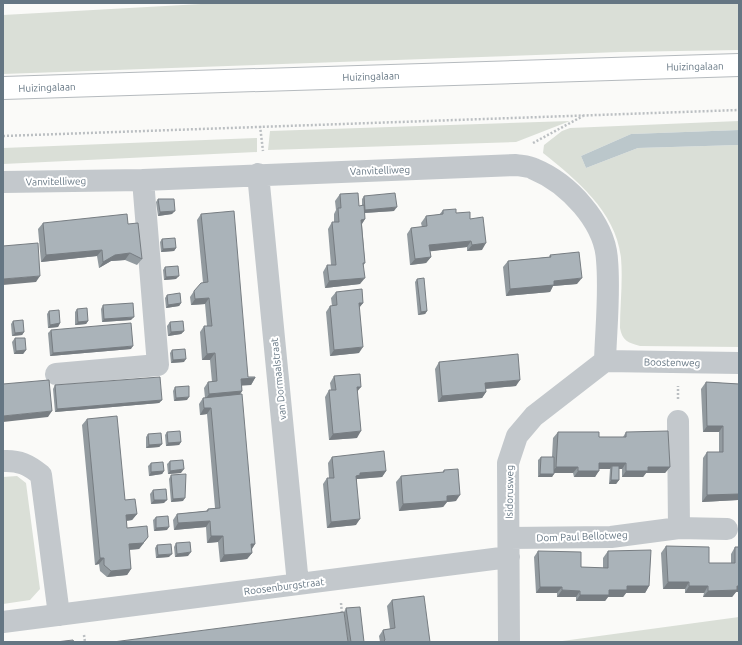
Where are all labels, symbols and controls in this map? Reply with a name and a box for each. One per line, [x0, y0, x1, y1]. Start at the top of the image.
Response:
street label: Huizingalaan [666, 61, 724, 72]
street label: Huizingalaan [342, 70, 400, 83]
street label: Huizingalaan [18, 81, 76, 94]
street label: Vanvitelliweg [350, 164, 410, 177]
street label: Vanvitelliweg [26, 175, 86, 188]
street label: van Dormaalstraat [269, 337, 288, 421]
street label: Boostenweg [644, 357, 700, 368]
street label: Isidorusweg [504, 465, 515, 519]
street label: Dom Paul Bellotweg [536, 529, 628, 544]
street label: Roosenburgstraat [243, 576, 325, 597]

